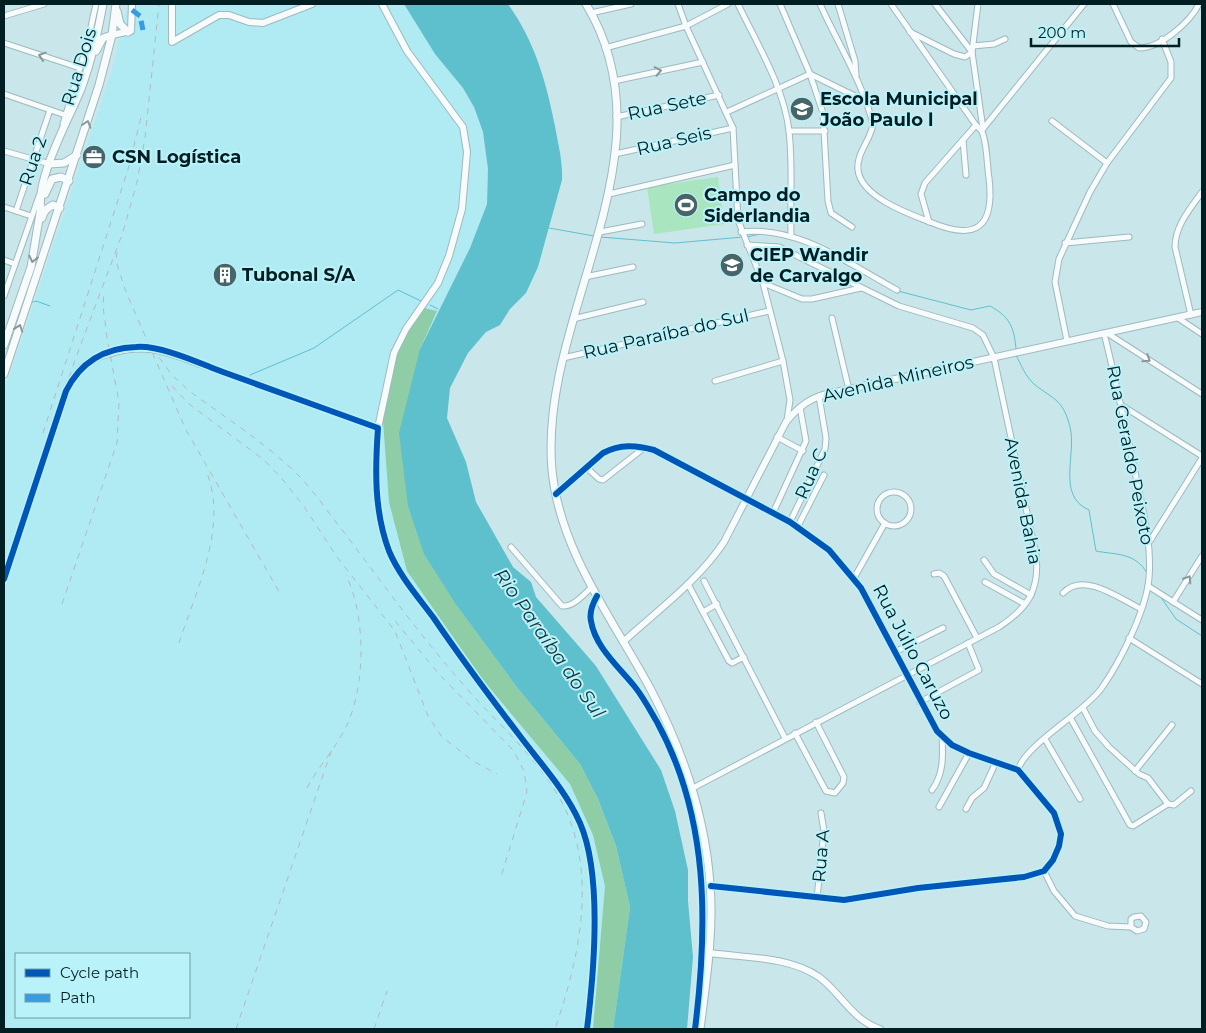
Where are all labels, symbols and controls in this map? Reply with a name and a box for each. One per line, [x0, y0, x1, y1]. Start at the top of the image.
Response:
scale bar [1031, 15, 1178, 47]
text: 200 m [1038, 23, 1086, 42]
street label: Rua Dois [57, 25, 101, 109]
one-way arrow [38, 51, 46, 61]
one-way arrow [654, 66, 663, 77]
street label: Rua Sete [625, 87, 709, 125]
place label: Escola Municipal João Paulo l [819, 88, 978, 131]
school or university icon: Escola Municipal João Paulo l [789, 96, 815, 122]
one-way arrow [81, 120, 91, 129]
street label: Rua Seis [634, 122, 714, 160]
street label: Rua 2 [14, 133, 52, 189]
office icon: CSN Logística [81, 144, 107, 170]
place label: CSN Logística [112, 146, 241, 168]
place label: Campo do Siderlandia [704, 184, 810, 227]
sports icon: Campo do Siderlandia [673, 192, 699, 218]
place label: CIEP Wandir de Carvalgo [750, 244, 869, 287]
school or university icon: CIEP Wandir de Carvalgo [719, 252, 745, 278]
one-way arrow [28, 254, 39, 263]
building icon: Tubonal S/A [212, 262, 238, 288]
place label: Tubonal S/A [242, 264, 355, 286]
street label: Rua Paraíba do Sul [581, 304, 751, 364]
one-way arrow [13, 324, 23, 333]
street label: Avenida Mineiros [820, 351, 976, 407]
one-way arrow [1142, 352, 1151, 362]
street label: Rua Geraldo Peixoto [1102, 363, 1158, 547]
street label: Avenida Bahia [1000, 436, 1046, 566]
street label: Rua C [790, 445, 832, 503]
water label: Rio Paraíba do Sul [489, 564, 610, 723]
one-way arrow [1181, 575, 1191, 584]
street label: Rua Júlio Caruzo [868, 581, 958, 723]
street label: Rua A [808, 828, 834, 884]
legend [15, 953, 190, 1018]
text: Cycle path [60, 963, 139, 982]
text: Path [60, 988, 96, 1007]

